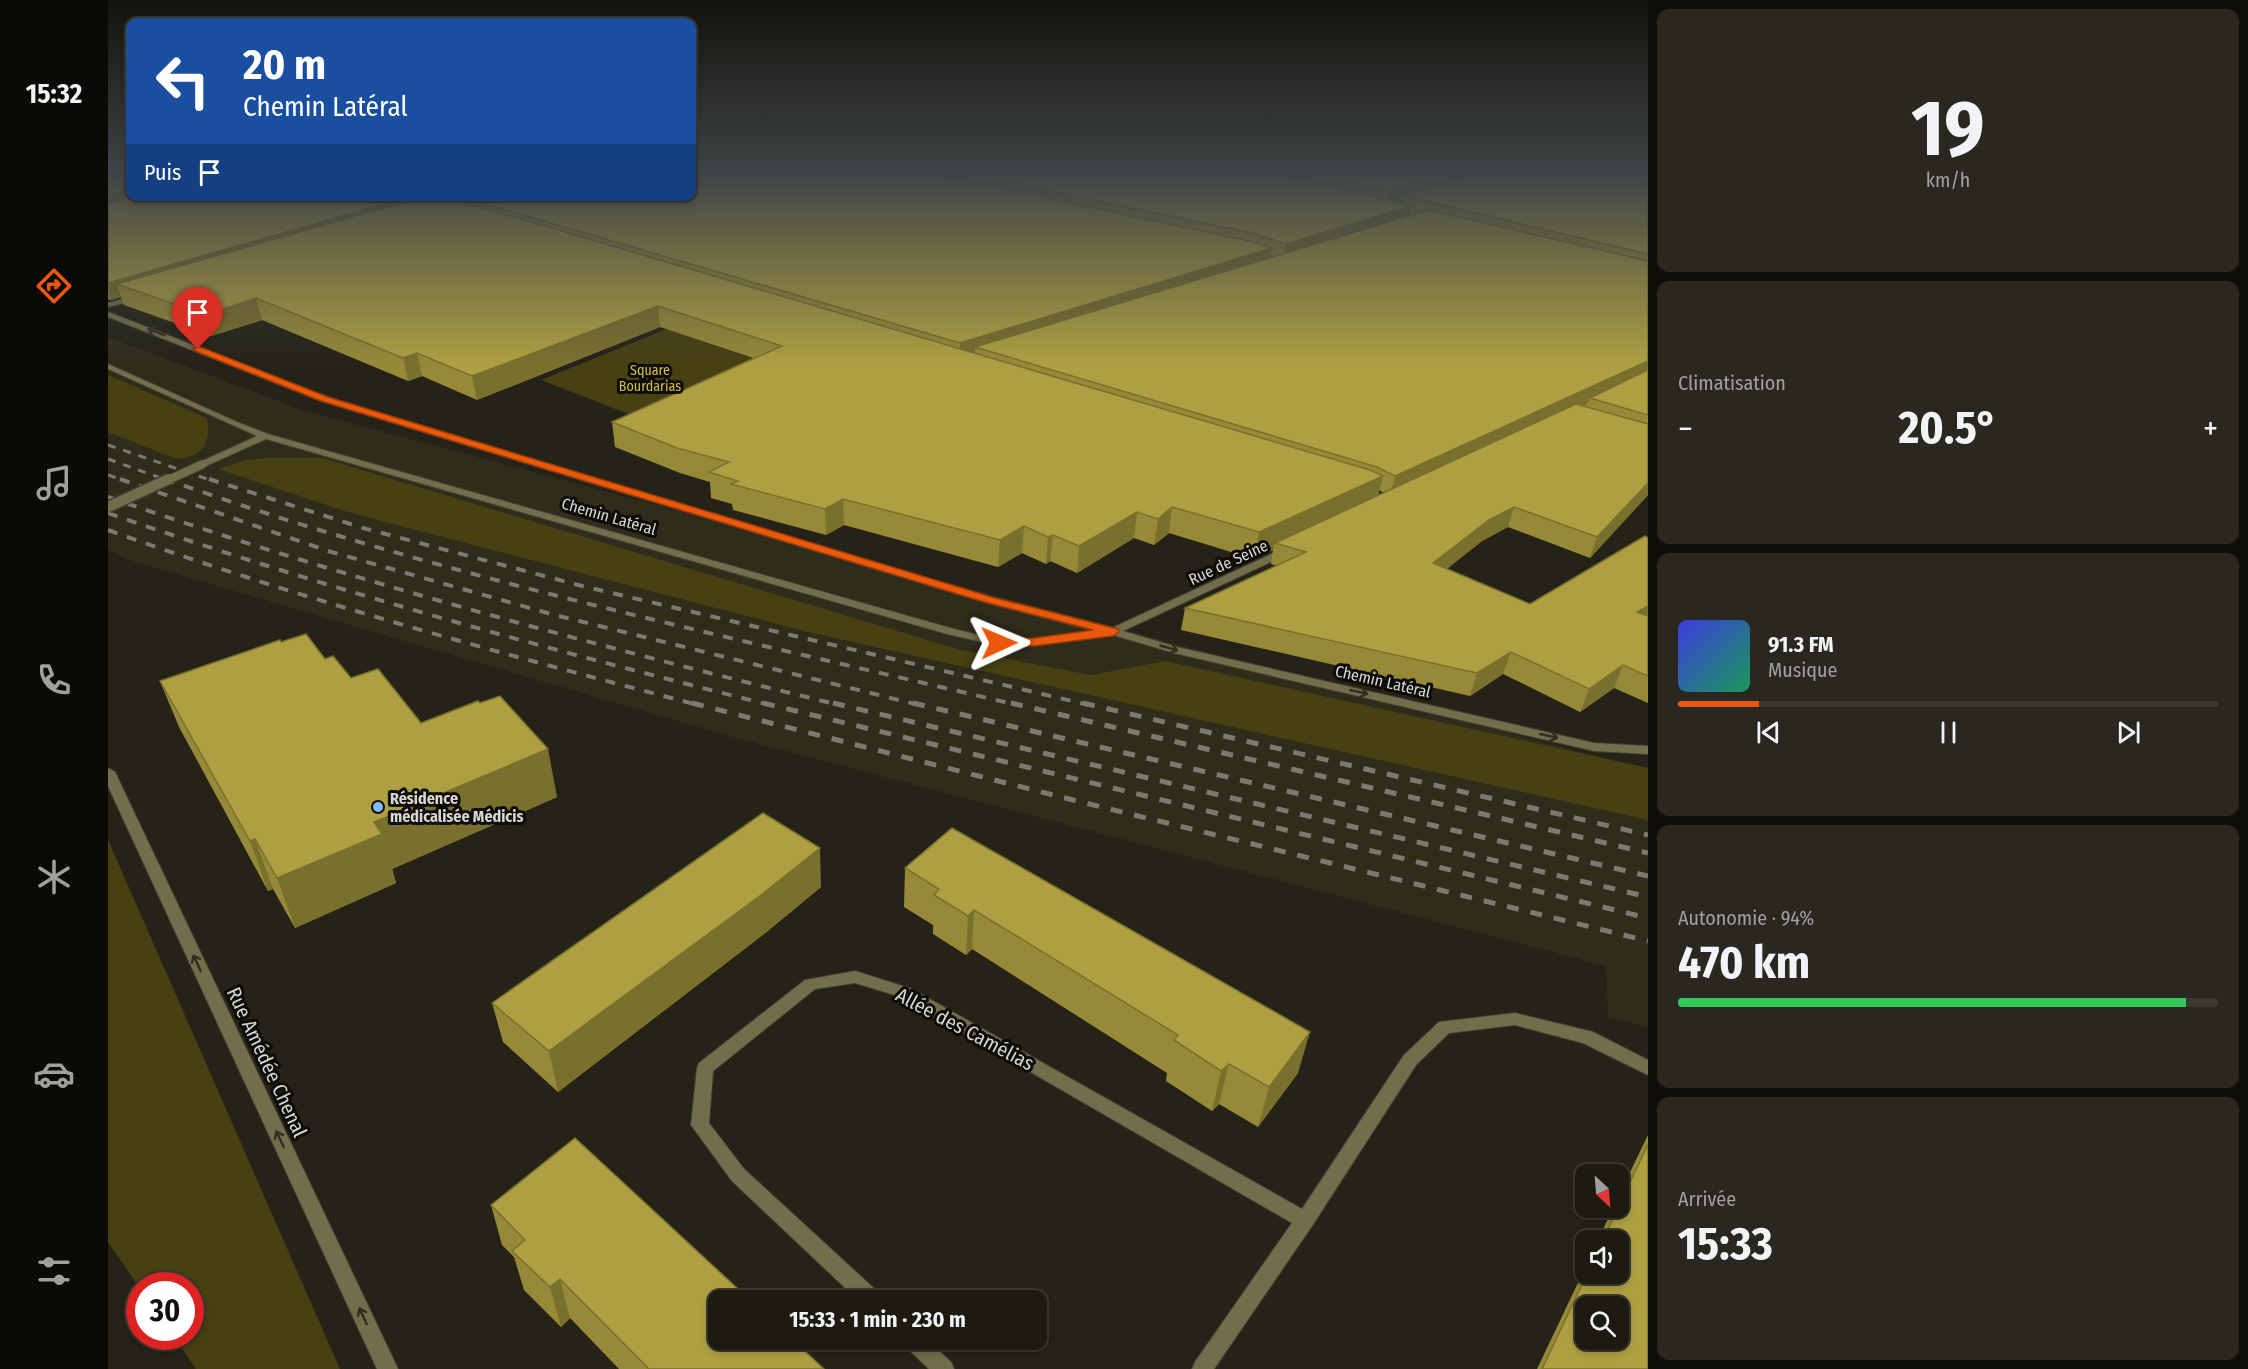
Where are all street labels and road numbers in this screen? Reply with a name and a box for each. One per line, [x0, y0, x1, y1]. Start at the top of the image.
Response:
street label: Chemin Latéral [559, 494, 658, 539]
street label: Rue de Seine [1186, 536, 1271, 589]
street label: Chemin Latéral [1333, 661, 1433, 702]
street label: Rue Amédée Chenal [222, 983, 312, 1141]
street label: Allée des Camélias [892, 983, 1038, 1075]

